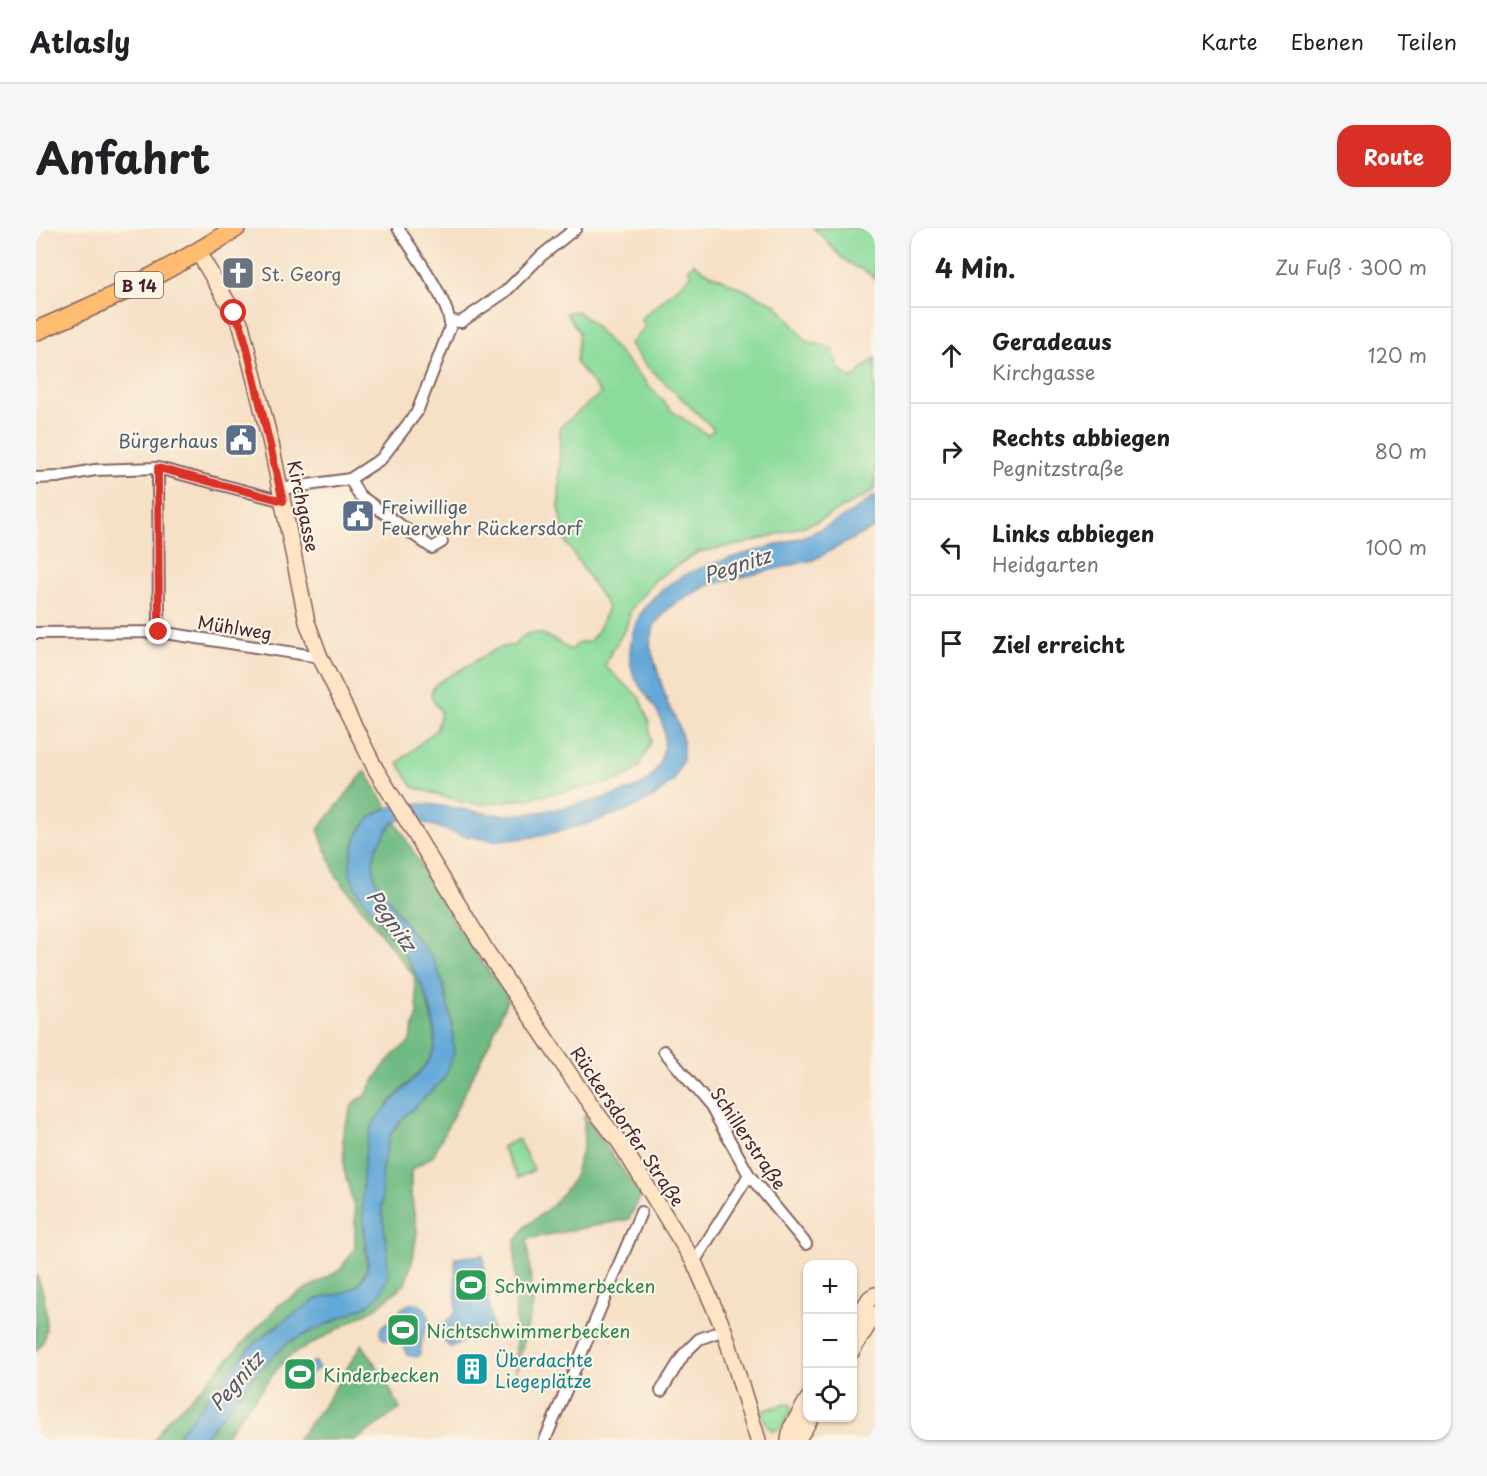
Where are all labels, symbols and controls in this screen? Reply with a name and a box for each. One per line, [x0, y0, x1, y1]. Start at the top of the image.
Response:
text: Atlasly [30, 20, 130, 63]
text: Karte [1201, 25, 1258, 57]
text: Ebenen [1291, 25, 1364, 57]
text: Teilen [1397, 25, 1457, 57]
text: Anfahrt [36, 125, 210, 188]
button: Route [1337, 125, 1451, 187]
text: 4 Min. [935, 248, 1015, 287]
text: Zu Fuß · 300 m [1275, 252, 1427, 282]
church icon: St. Georg [220, 255, 256, 291]
place label: St. Georg [261, 260, 342, 287]
road number: B 14 [115, 272, 163, 298]
route start [220, 299, 246, 325]
text: Geradeaus [992, 324, 1112, 357]
icon: ahead [935, 339, 968, 372]
text: 120 m [1368, 340, 1427, 370]
text: Kirchgasse [992, 357, 1095, 387]
text: Rechts abbiegen [992, 420, 1170, 453]
public building icon: Bürgerhaus [223, 422, 259, 458]
place label: Bürgerhaus [118, 427, 218, 454]
icon: right [935, 435, 968, 468]
text: 80 m [1375, 436, 1427, 466]
text: Pegnitzstraße [992, 453, 1124, 483]
street label: Kirchgasse [281, 458, 327, 554]
place label: Freiwillige Feuerwehr Rückersdorf [381, 493, 584, 541]
public building icon: Freiwillige Feuerwehr Rückersdorf [340, 498, 376, 534]
text: Links abbiegen [992, 516, 1154, 549]
icon: left [935, 531, 968, 564]
text: 100 m [1366, 532, 1427, 562]
water label: Pegnitz [700, 539, 777, 590]
text: Heidgarten [992, 549, 1099, 579]
street label: Mühlweg [196, 608, 274, 646]
route end [145, 618, 171, 644]
icon: arrive [935, 627, 968, 660]
text: Ziel erreicht [992, 627, 1125, 660]
water label: Pegnitz [360, 883, 426, 959]
street label: Rückersdorfer Straße [564, 1041, 692, 1211]
street label: Schillerstraße [705, 1081, 793, 1195]
map controls [803, 1260, 857, 1422]
button: + [803, 1260, 857, 1314]
sports icon: Schwimmerbecken [453, 1267, 489, 1303]
place label: Schwimmerbecken [494, 1272, 655, 1299]
sports icon: Nichtschwimmerbecken [385, 1312, 421, 1348]
button: − [803, 1314, 857, 1368]
place label: Nichtschwimmerbecken [426, 1317, 630, 1344]
water label: Pegnitz [202, 1343, 272, 1417]
place label: Überdachte Liegeplätze [495, 1346, 593, 1394]
building icon: Überdachte Liegeplätze [454, 1351, 490, 1387]
sports icon: Kinderbecken [282, 1356, 318, 1392]
place label: Kinderbecken [323, 1361, 439, 1388]
button: locate [803, 1368, 857, 1422]

